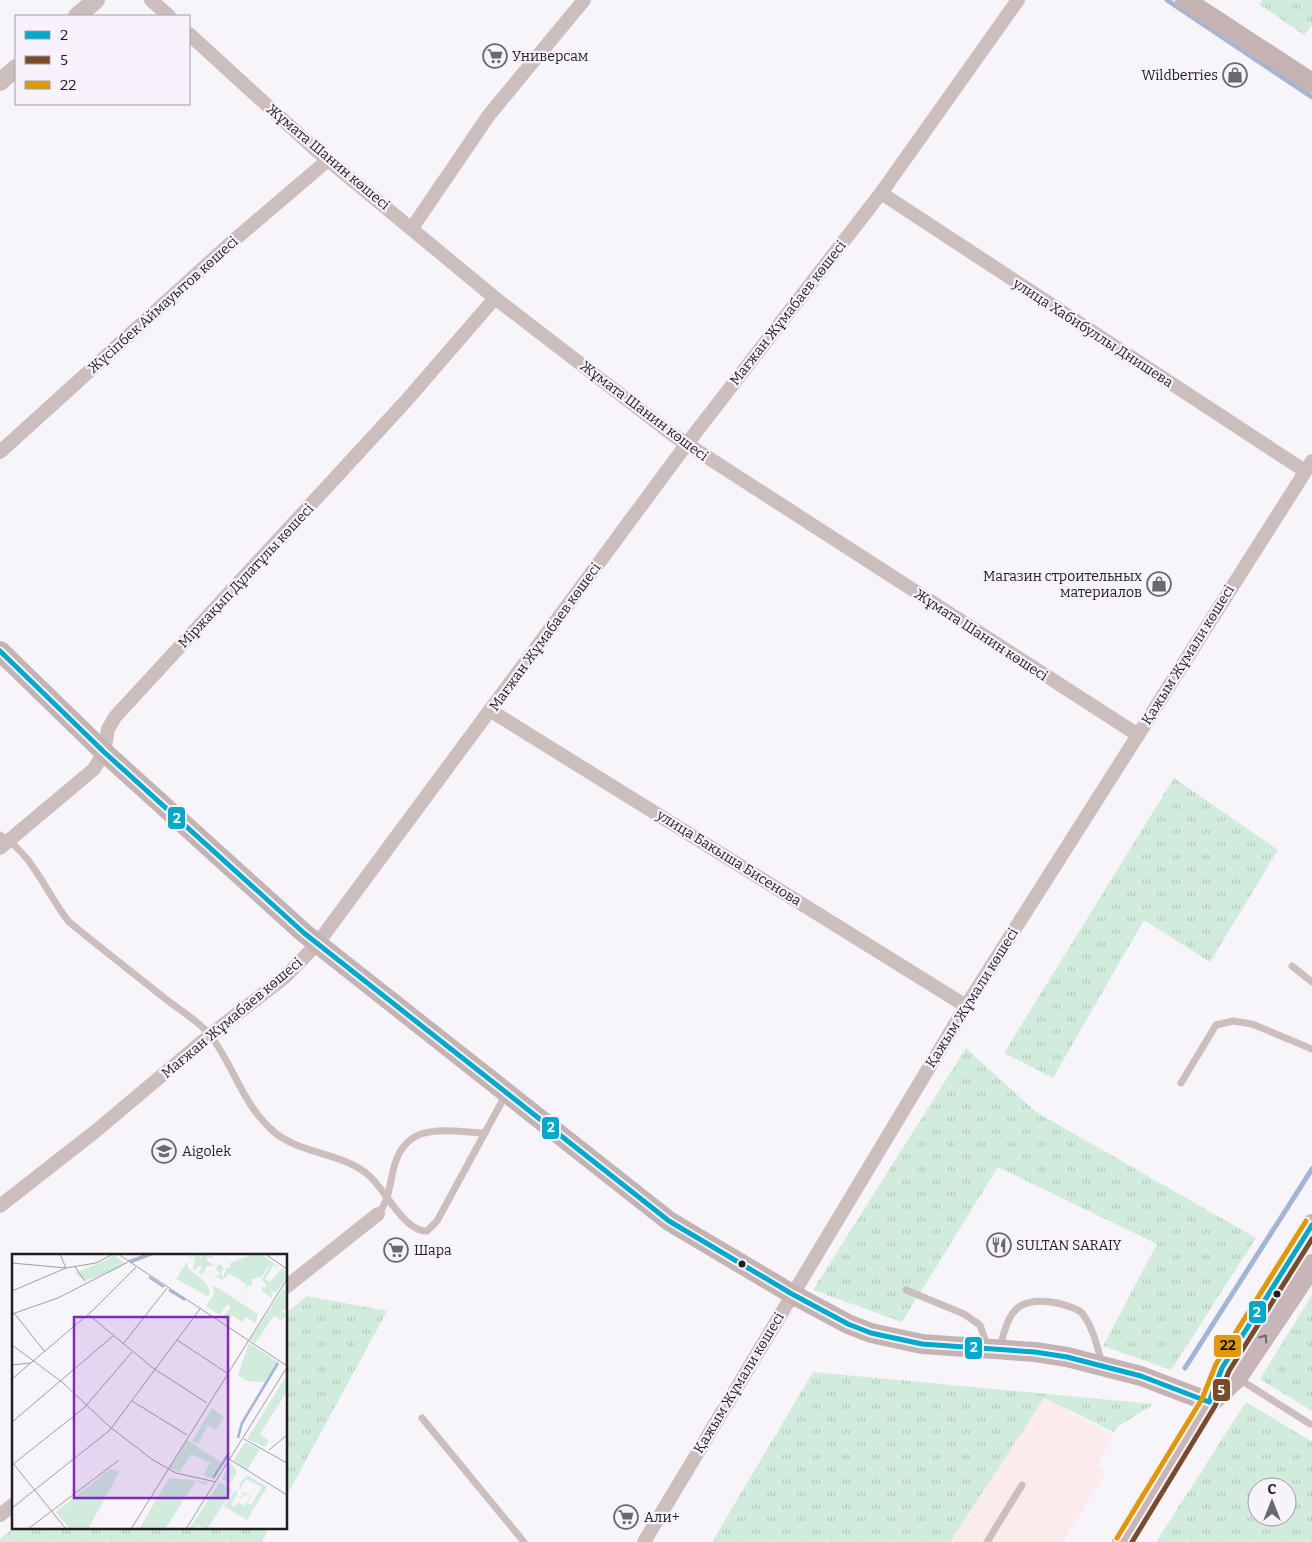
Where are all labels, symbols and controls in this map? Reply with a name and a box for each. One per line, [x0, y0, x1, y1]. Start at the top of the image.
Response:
legend [15, 15, 190, 105]
text: 2 [60, 26, 68, 44]
supermarket icon: Универсам [482, 43, 508, 69]
place label: Универсам [512, 48, 589, 65]
text: 5 [60, 51, 68, 69]
shop icon: Wildberries [1222, 62, 1248, 88]
place label: Wildberries [1141, 67, 1218, 84]
text: 22 [60, 76, 76, 94]
street label: Жұмата Шанин көшесі [263, 100, 393, 214]
street label: Жүсіпбек Аймауытов көшесі [84, 233, 242, 377]
street label: Мағжан Жұмабаев көшесі [726, 237, 850, 389]
street label: улица Хабибуллы Днишева [1009, 274, 1177, 391]
street label: Жұмата Шанин көшесі [577, 357, 711, 465]
street label: Міржақып Дұлатұлы көшесі [175, 500, 317, 652]
street label: Мағжан Жұмабаев көшесі [486, 560, 604, 714]
place label: Магазин строительных материалов [983, 568, 1142, 601]
shop icon: Магазин строительных материалов [1146, 571, 1172, 597]
street label: Қажым Жұмали көшесі [1138, 582, 1238, 728]
street label: Жұмата Шанин көшесі [911, 585, 1051, 685]
line badge: 2 [167, 806, 186, 830]
street label: улица Бакыша Бисенова [653, 806, 805, 910]
text: 2 [173, 810, 181, 827]
street label: Қажым Жұмали көшесі [922, 925, 1022, 1071]
street label: Мағжан Жұмабаев көшесі [158, 954, 306, 1082]
line badge: 2 [541, 1116, 560, 1140]
text: 2 [547, 1119, 555, 1136]
school or university icon: Aigolek [151, 1138, 177, 1164]
place label: Aigolek [182, 1143, 231, 1160]
restaurant icon: SULTAN SARAIY [986, 1232, 1012, 1258]
supermarket icon: Шара [383, 1237, 409, 1263]
place label: SULTAN SARAIY [1016, 1237, 1122, 1254]
place label: Шара [414, 1242, 452, 1259]
inset map [12, 1254, 288, 1530]
unlabelled marker [737, 1259, 747, 1269]
unlabelled marker [1272, 1289, 1282, 1299]
line badge: 2 [1248, 1300, 1267, 1324]
text: 2 [1253, 1304, 1261, 1321]
street label: Қажым Жұмали көшесі [690, 1309, 788, 1457]
line badge: 22 [1213, 1334, 1242, 1358]
one-way arrow [1258, 1334, 1267, 1343]
line badge: 2 [964, 1336, 983, 1360]
text: 22 [1220, 1337, 1236, 1354]
text: 2 [970, 1339, 978, 1356]
line badge: 5 [1212, 1378, 1231, 1402]
text: 5 [1217, 1382, 1225, 1399]
north arrow [1247, 1477, 1297, 1527]
text: С [1268, 1481, 1277, 1498]
supermarket icon: Али+ [613, 1504, 639, 1530]
place label: Али+ [644, 1509, 680, 1526]

